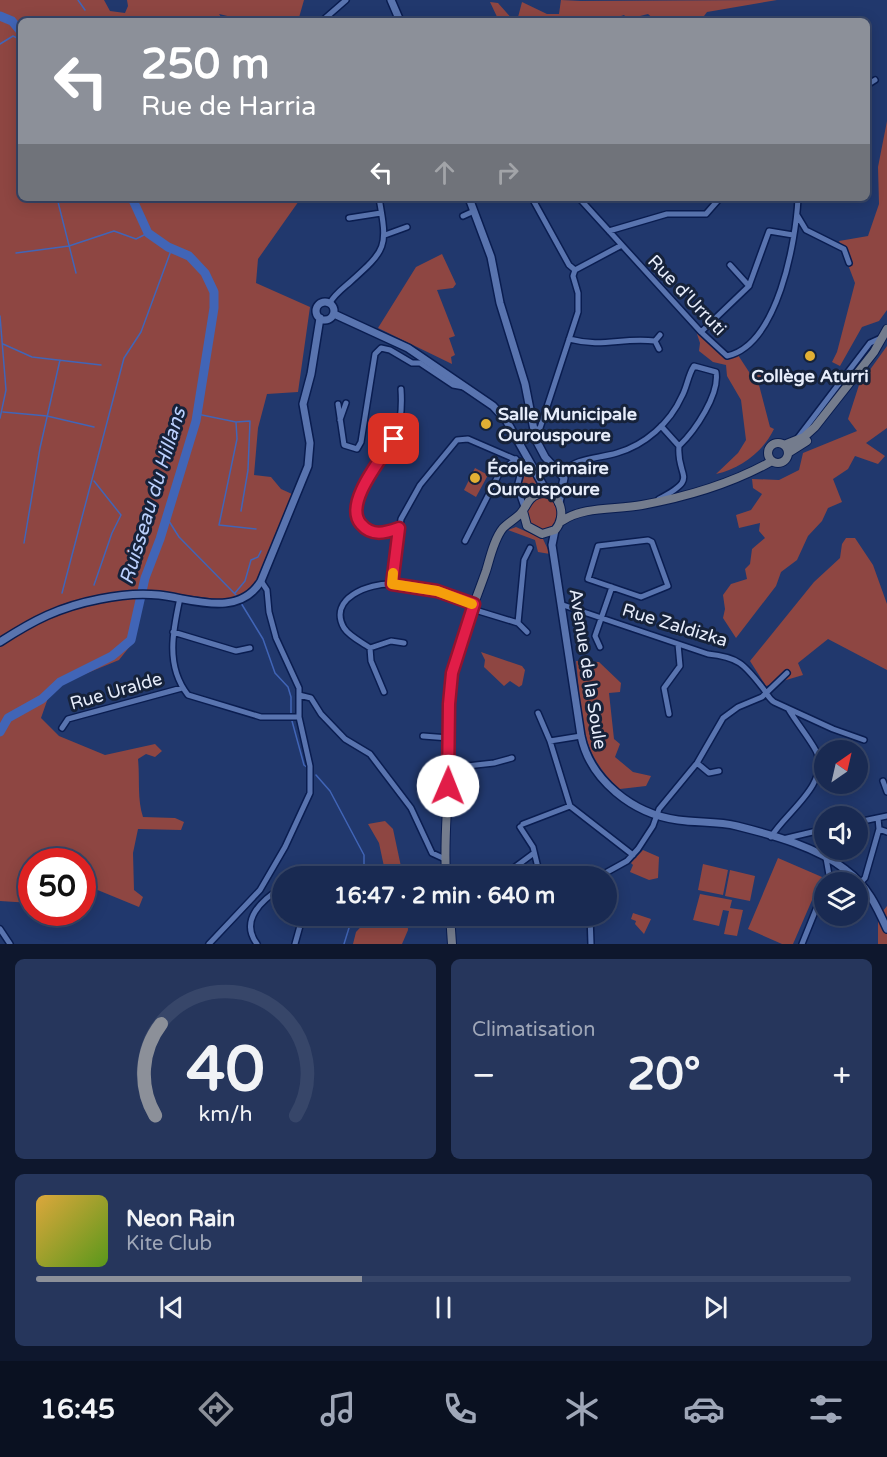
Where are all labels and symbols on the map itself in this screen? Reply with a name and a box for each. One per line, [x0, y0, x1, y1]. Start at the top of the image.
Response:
street label: Rue d'Urruti [643, 250, 731, 340]
marker: Collège Aturri [803, 349, 817, 363]
place label: Collège Aturri [751, 365, 869, 387]
place label: Salle Municipale Ourouspoure [498, 403, 637, 446]
water label: Ruisseau du Hillans [115, 404, 192, 587]
pin [368, 413, 419, 464]
marker: Salle Municipale Ourouspoure [479, 417, 493, 431]
place label: École primaire Ourouspoure [487, 457, 609, 500]
marker: École primaire Ourouspoure [468, 471, 482, 485]
street label: Avenue de la Soule [564, 587, 612, 751]
street label: Rue Zaldizka [620, 599, 730, 651]
street label: Rue Uralde [67, 667, 165, 715]
north arrow [814, 740, 868, 794]
position arrow [416, 754, 480, 818]
speed limit sign: 50 [18, 848, 96, 926]

